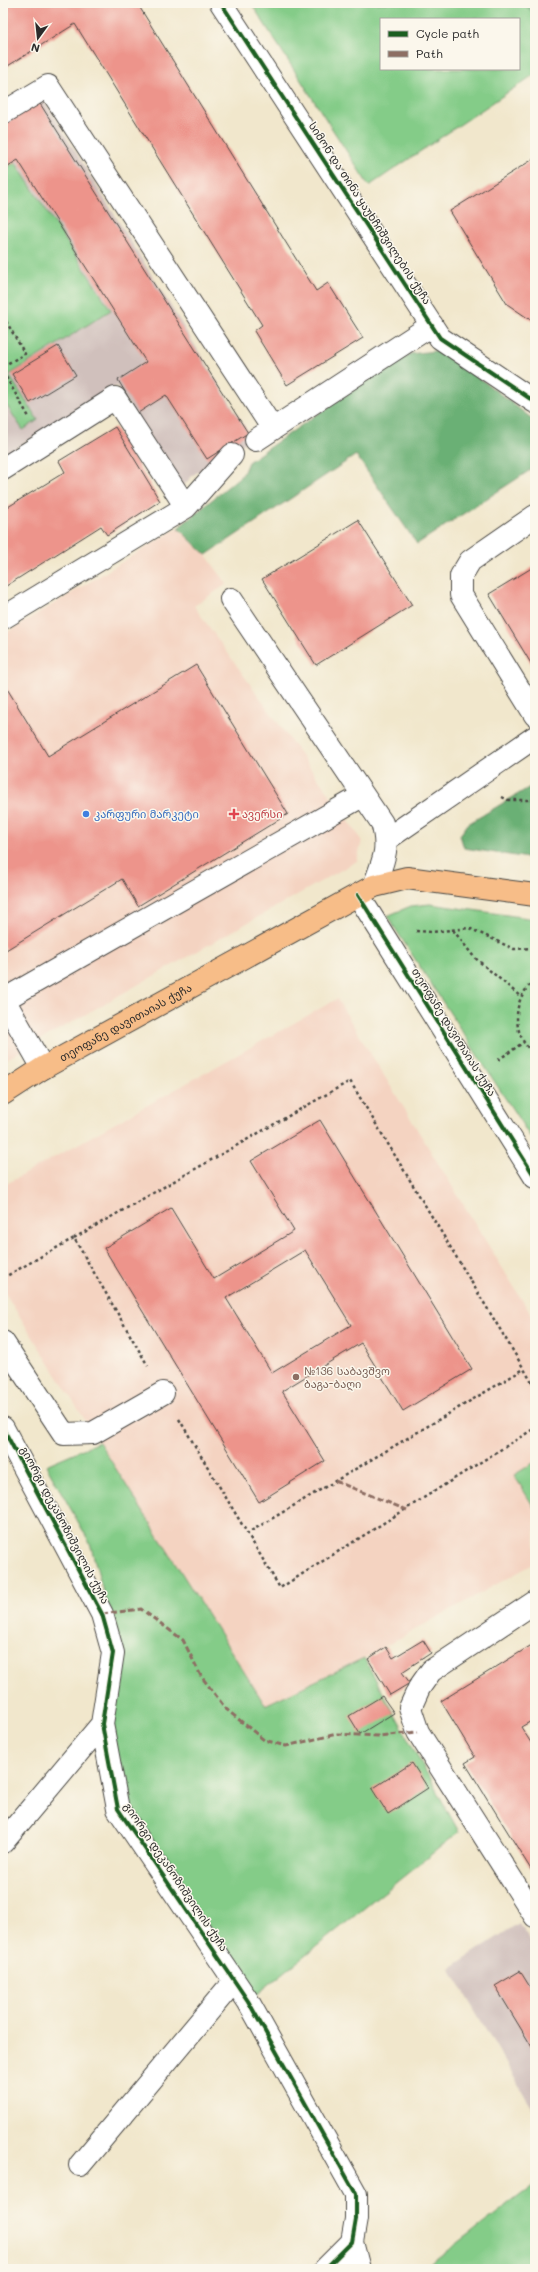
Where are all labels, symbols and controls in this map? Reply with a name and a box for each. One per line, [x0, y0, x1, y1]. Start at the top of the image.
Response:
north arrow [18, 18, 58, 58]
legend [380, 18, 520, 70]
text: Cycle path [416, 25, 479, 41]
text: N [29, 40, 41, 56]
text: Path [416, 45, 443, 61]
street label: სიმონ და თინა ყაუხჩიშვილების ქუჩა [306, 119, 435, 307]
place label: კარფური მარკეტი [94, 806, 199, 821]
place label: ავერსი [242, 806, 282, 821]
marker: კარფური მარკეტი [81, 809, 91, 819]
marker: ავერსი [229, 809, 239, 819]
street label: თეოფანე დავითაიას ქუჩა [409, 965, 500, 1099]
street label: თეოფანე დავითაიას ქუჩა [57, 980, 194, 1065]
place label: №136 საბავშვო ბაგა-ბაღი [304, 1363, 390, 1391]
marker: №136 საბავშვო ბაგა-ბაღი [291, 1372, 301, 1382]
street label: გიორგი დეკანოზიშვილის ქუჩა [17, 1443, 113, 1606]
street label: გიორგი დეკანოზიშვილის ქუჩა [121, 1799, 232, 1954]

